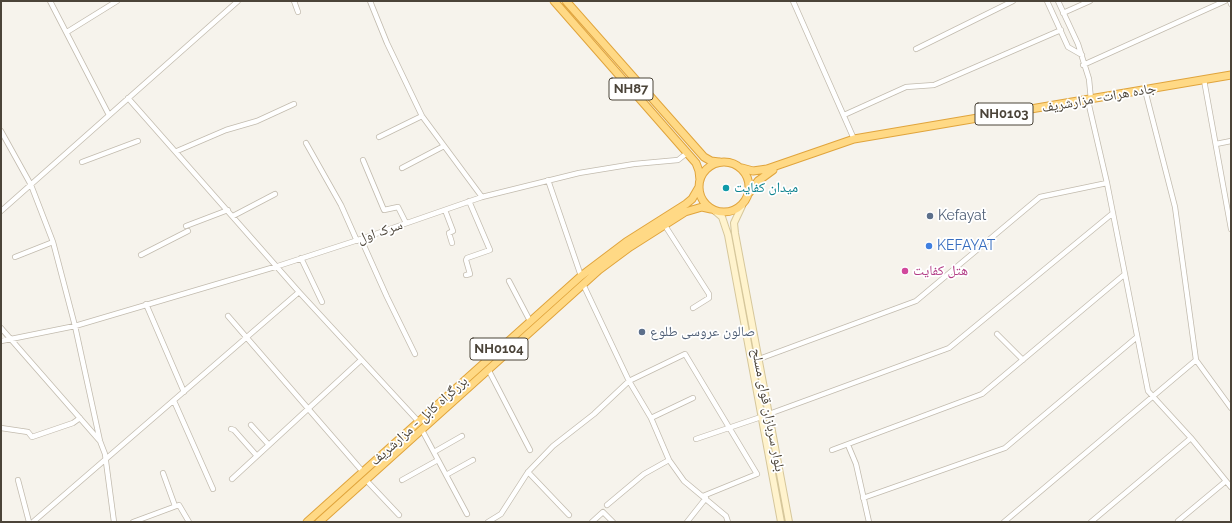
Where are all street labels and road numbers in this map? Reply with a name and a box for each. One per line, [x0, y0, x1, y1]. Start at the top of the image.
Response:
road number: NH87 [609, 78, 653, 100]
street label: جاده هرات- مزارشریف [1041, 80, 1157, 116]
road number: NH0103 [975, 103, 1033, 125]
street label: سرک اول [355, 216, 405, 248]
road number: NH0104 [470, 338, 528, 360]
street label: بلوار سربازان قوای مسلح [748, 347, 788, 473]
street label: بزرگراه کابل - مزارشریف [367, 373, 471, 469]

